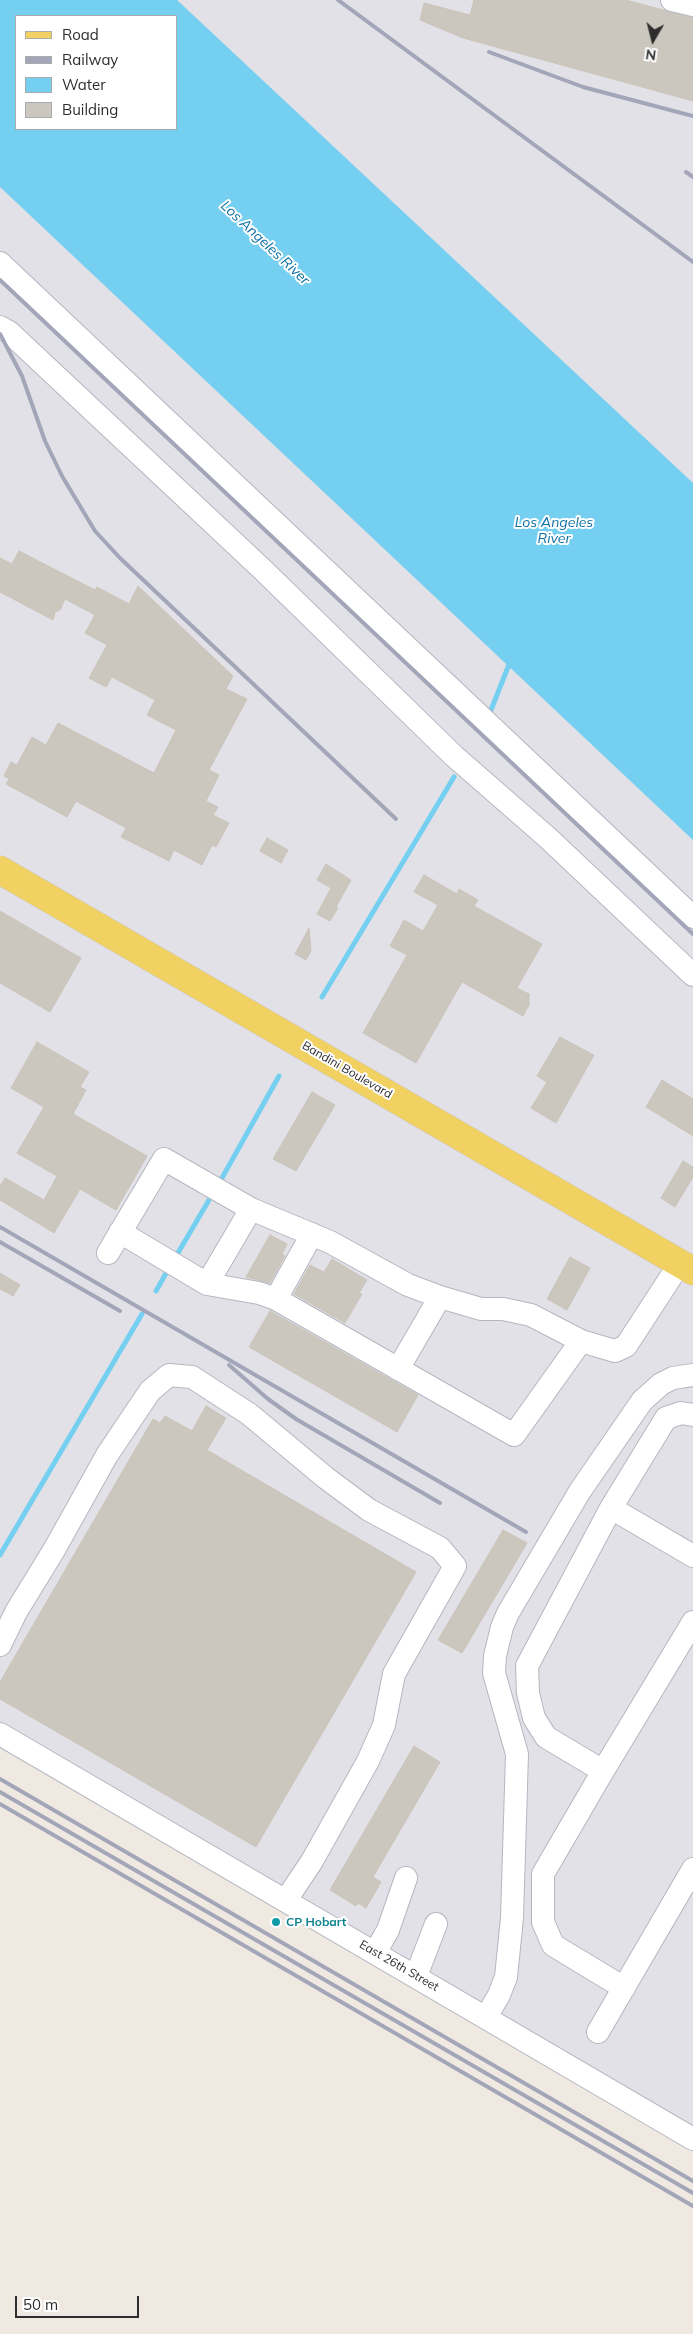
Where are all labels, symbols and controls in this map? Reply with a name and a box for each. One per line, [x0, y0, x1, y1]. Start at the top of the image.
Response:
legend [15, 15, 178, 130]
north arrow [628, 15, 678, 65]
text: Road [62, 25, 99, 44]
text: N [644, 45, 657, 65]
text: Railway [62, 50, 118, 69]
text: Water [62, 75, 106, 94]
text: Building [62, 100, 118, 119]
water label: Los Angeles River [217, 198, 313, 288]
water label: Los Angeles River [515, 515, 593, 548]
street label: Bandini Boulevard [299, 1038, 395, 1102]
place label: CP Hobart [286, 1915, 346, 1929]
marker: CP Hobart [270, 1916, 282, 1928]
street label: East 26th Street [357, 1937, 441, 1995]
scale bar [18, 2286, 141, 2318]
text: 50 m [23, 2295, 58, 2314]

